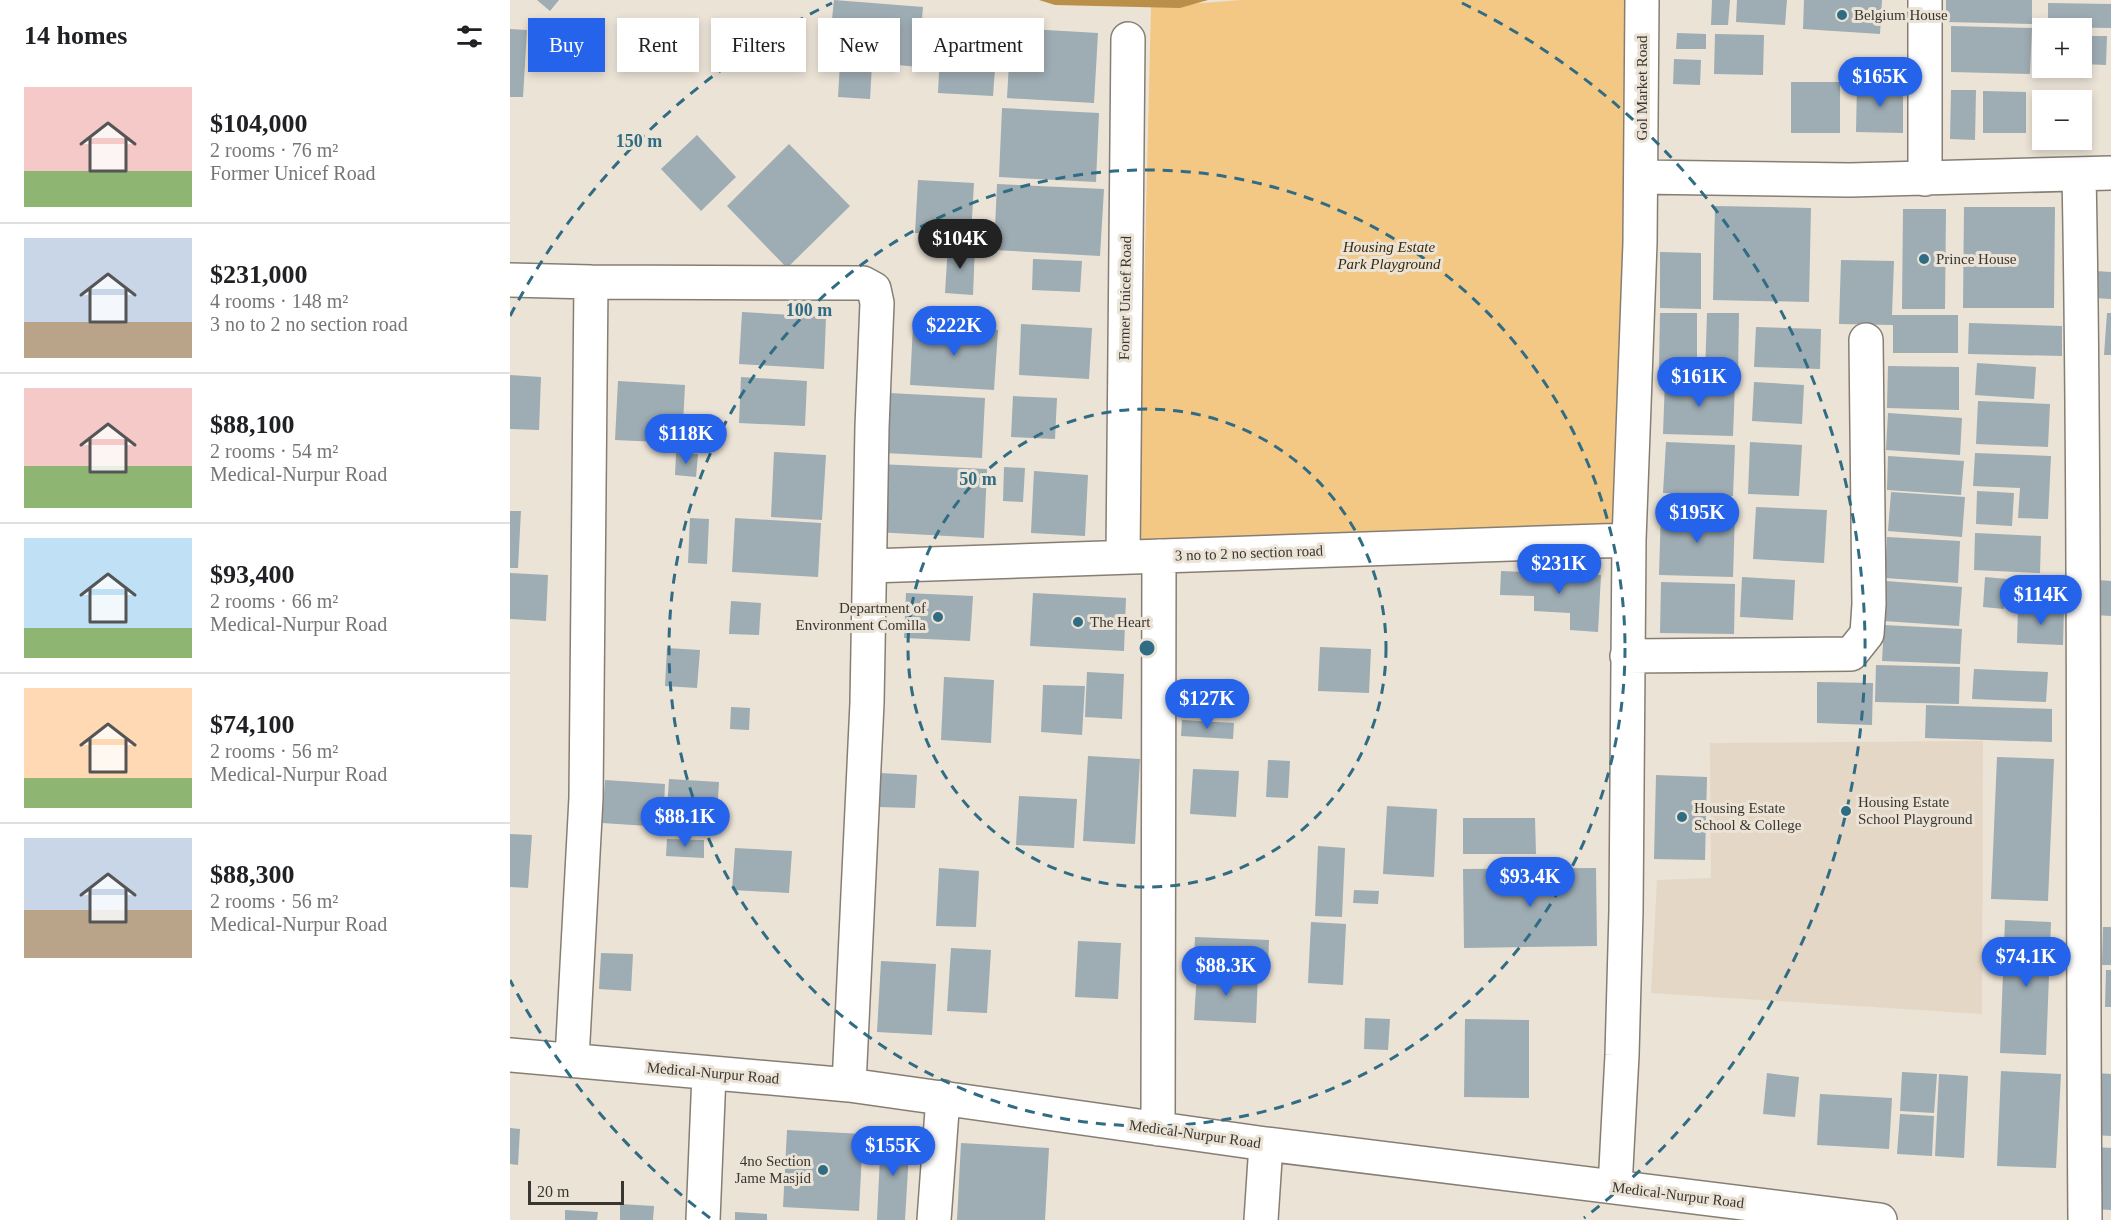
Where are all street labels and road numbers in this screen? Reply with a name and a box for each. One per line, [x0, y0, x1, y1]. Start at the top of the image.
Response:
street label: Gol Market Road [1634, 35, 1650, 140]
street label: Former Unicef Road [1116, 235, 1134, 360]
street label: 3 no to 2 no section road [1175, 542, 1324, 564]
street label: Medical-Nurpur Road [646, 1059, 780, 1087]
street label: Medical-Nurpur Road [1128, 1117, 1262, 1151]
street label: Medical-Nurpur Road [1611, 1179, 1745, 1211]

